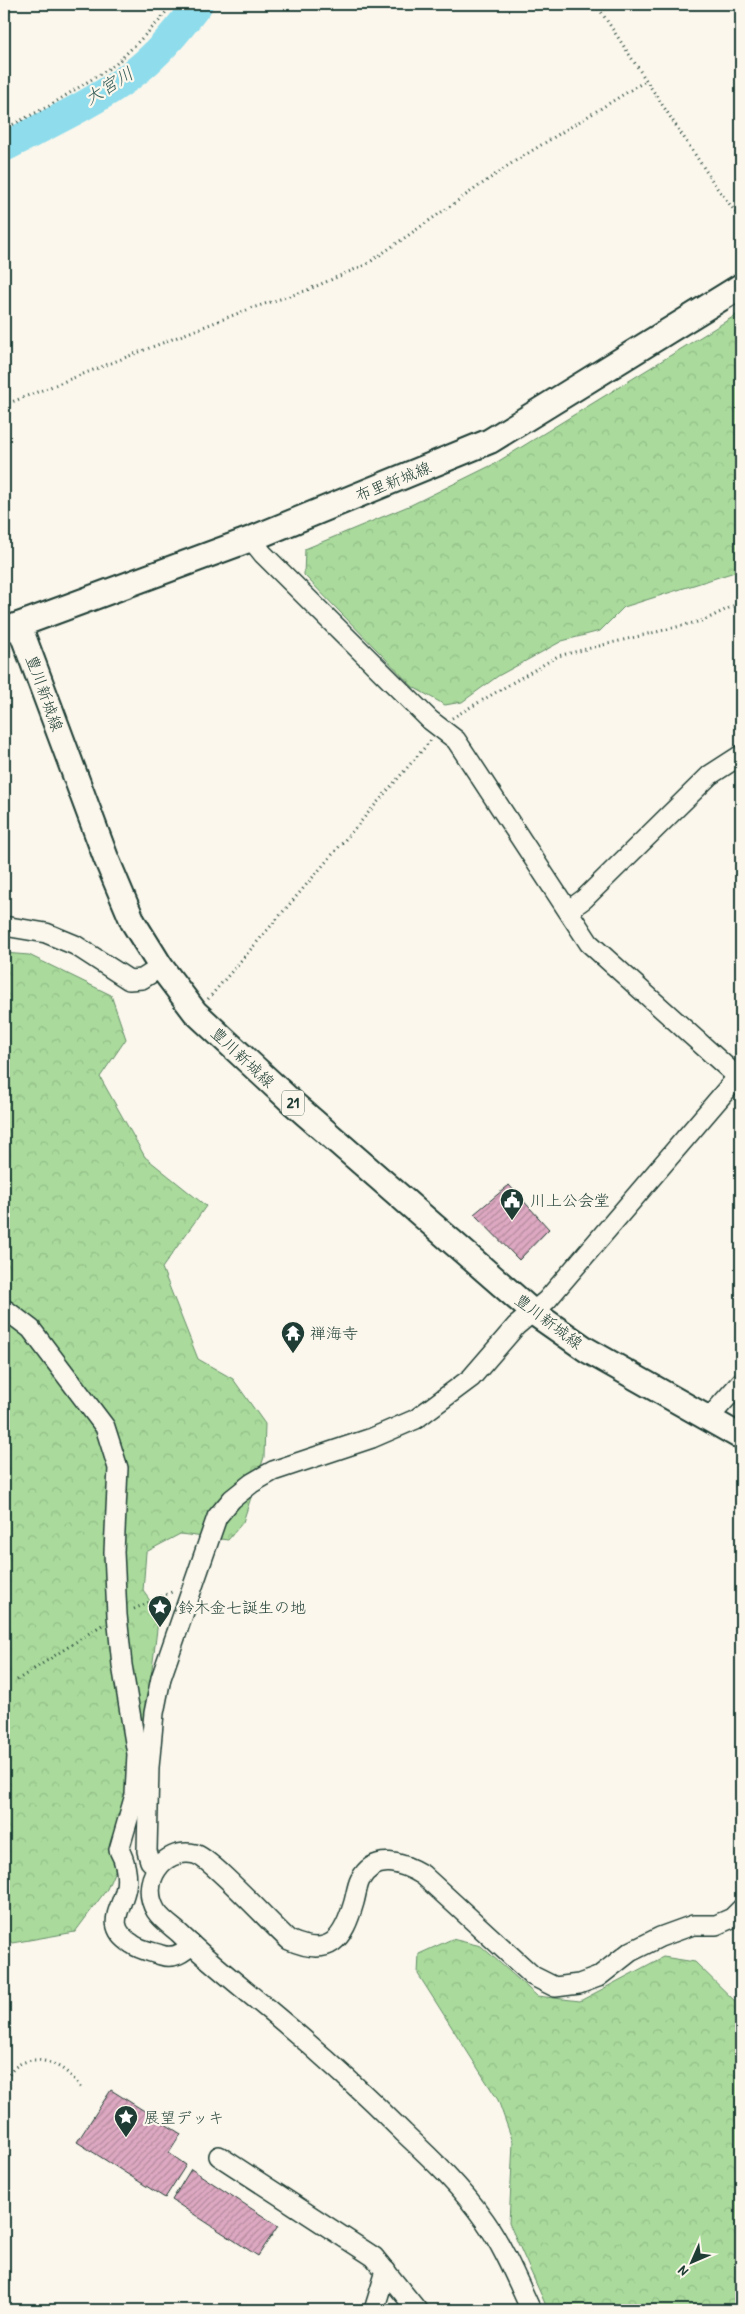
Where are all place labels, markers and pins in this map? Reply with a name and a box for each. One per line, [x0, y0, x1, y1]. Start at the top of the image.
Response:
public building icon: 川上公会堂 [499, 1187, 525, 1221]
place label: 川上公会堂 [530, 1189, 610, 1211]
temple icon: 禅海寺 [280, 1320, 306, 1354]
place label: 禅海寺 [310, 1322, 358, 1344]
place icon: 鈴木金七誕生の地 [147, 1594, 173, 1628]
place label: 鈴木金七誕生の地 [178, 1596, 306, 1618]
place icon: 展望デッキ [113, 2104, 139, 2138]
place label: 展望デッキ [144, 2106, 224, 2128]

